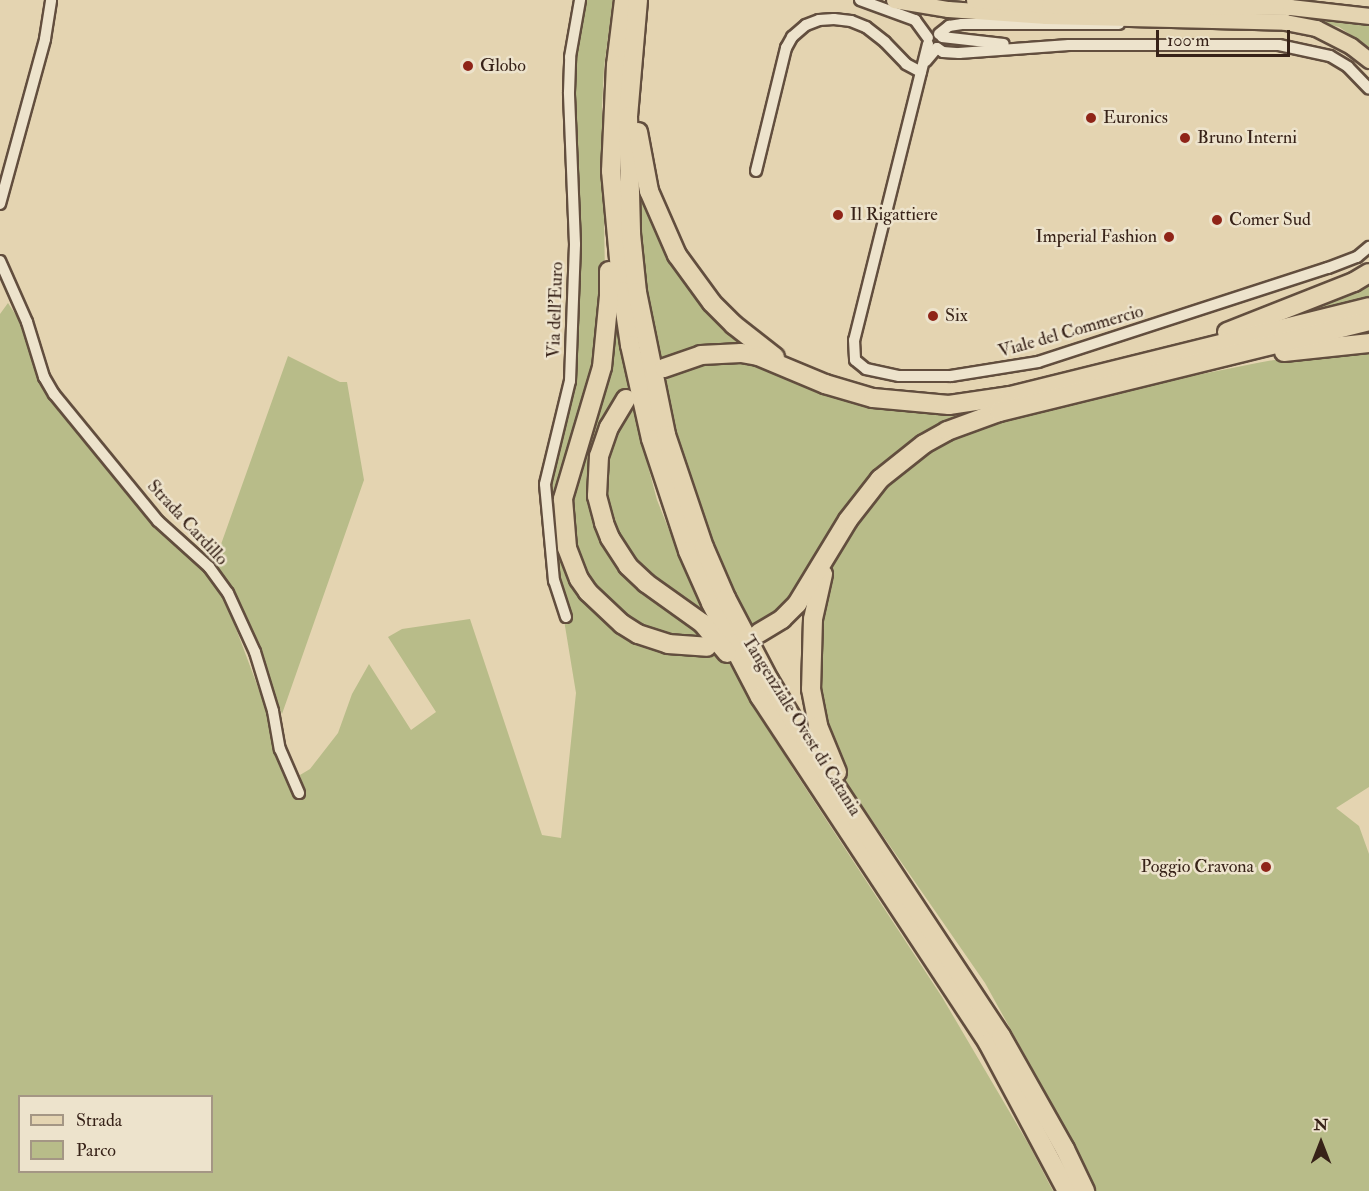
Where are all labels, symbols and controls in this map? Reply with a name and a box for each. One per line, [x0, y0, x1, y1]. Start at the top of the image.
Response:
scale bar [1159, 18, 1292, 56]
text: 100 m [1167, 29, 1210, 52]
place label: Globo [480, 55, 526, 77]
marker: Globo [461, 59, 475, 73]
place label: Euronics [1103, 107, 1168, 129]
marker: Euronics [1084, 111, 1098, 125]
place label: Bruno Interni [1197, 127, 1297, 149]
marker: Bruno Interni [1178, 131, 1192, 145]
place label: Il Rigattiere [850, 204, 938, 226]
marker: Il Rigattiere [831, 208, 845, 222]
place label: Comer Sud [1229, 209, 1311, 231]
marker: Comer Sud [1210, 213, 1224, 227]
place label: Imperial Fashion [1036, 226, 1157, 248]
marker: Imperial Fashion [1162, 230, 1176, 244]
street label: Via dell'Euro [544, 261, 568, 359]
street label: Viale del Commercio [996, 301, 1146, 363]
place label: Six [945, 305, 968, 327]
marker: Six [926, 309, 940, 323]
street label: Strada Cardillo [142, 476, 232, 570]
street label: Tangenziale Ovest di Catania [737, 632, 865, 820]
place label: Poggio Cravona [1141, 856, 1254, 878]
marker: Poggio Cravona [1259, 860, 1273, 874]
legend [18, 1095, 213, 1173]
text: Strada [76, 1109, 122, 1132]
north arrow [1291, 1113, 1351, 1173]
text: N [1314, 1115, 1328, 1135]
text: Parco [76, 1139, 116, 1162]

